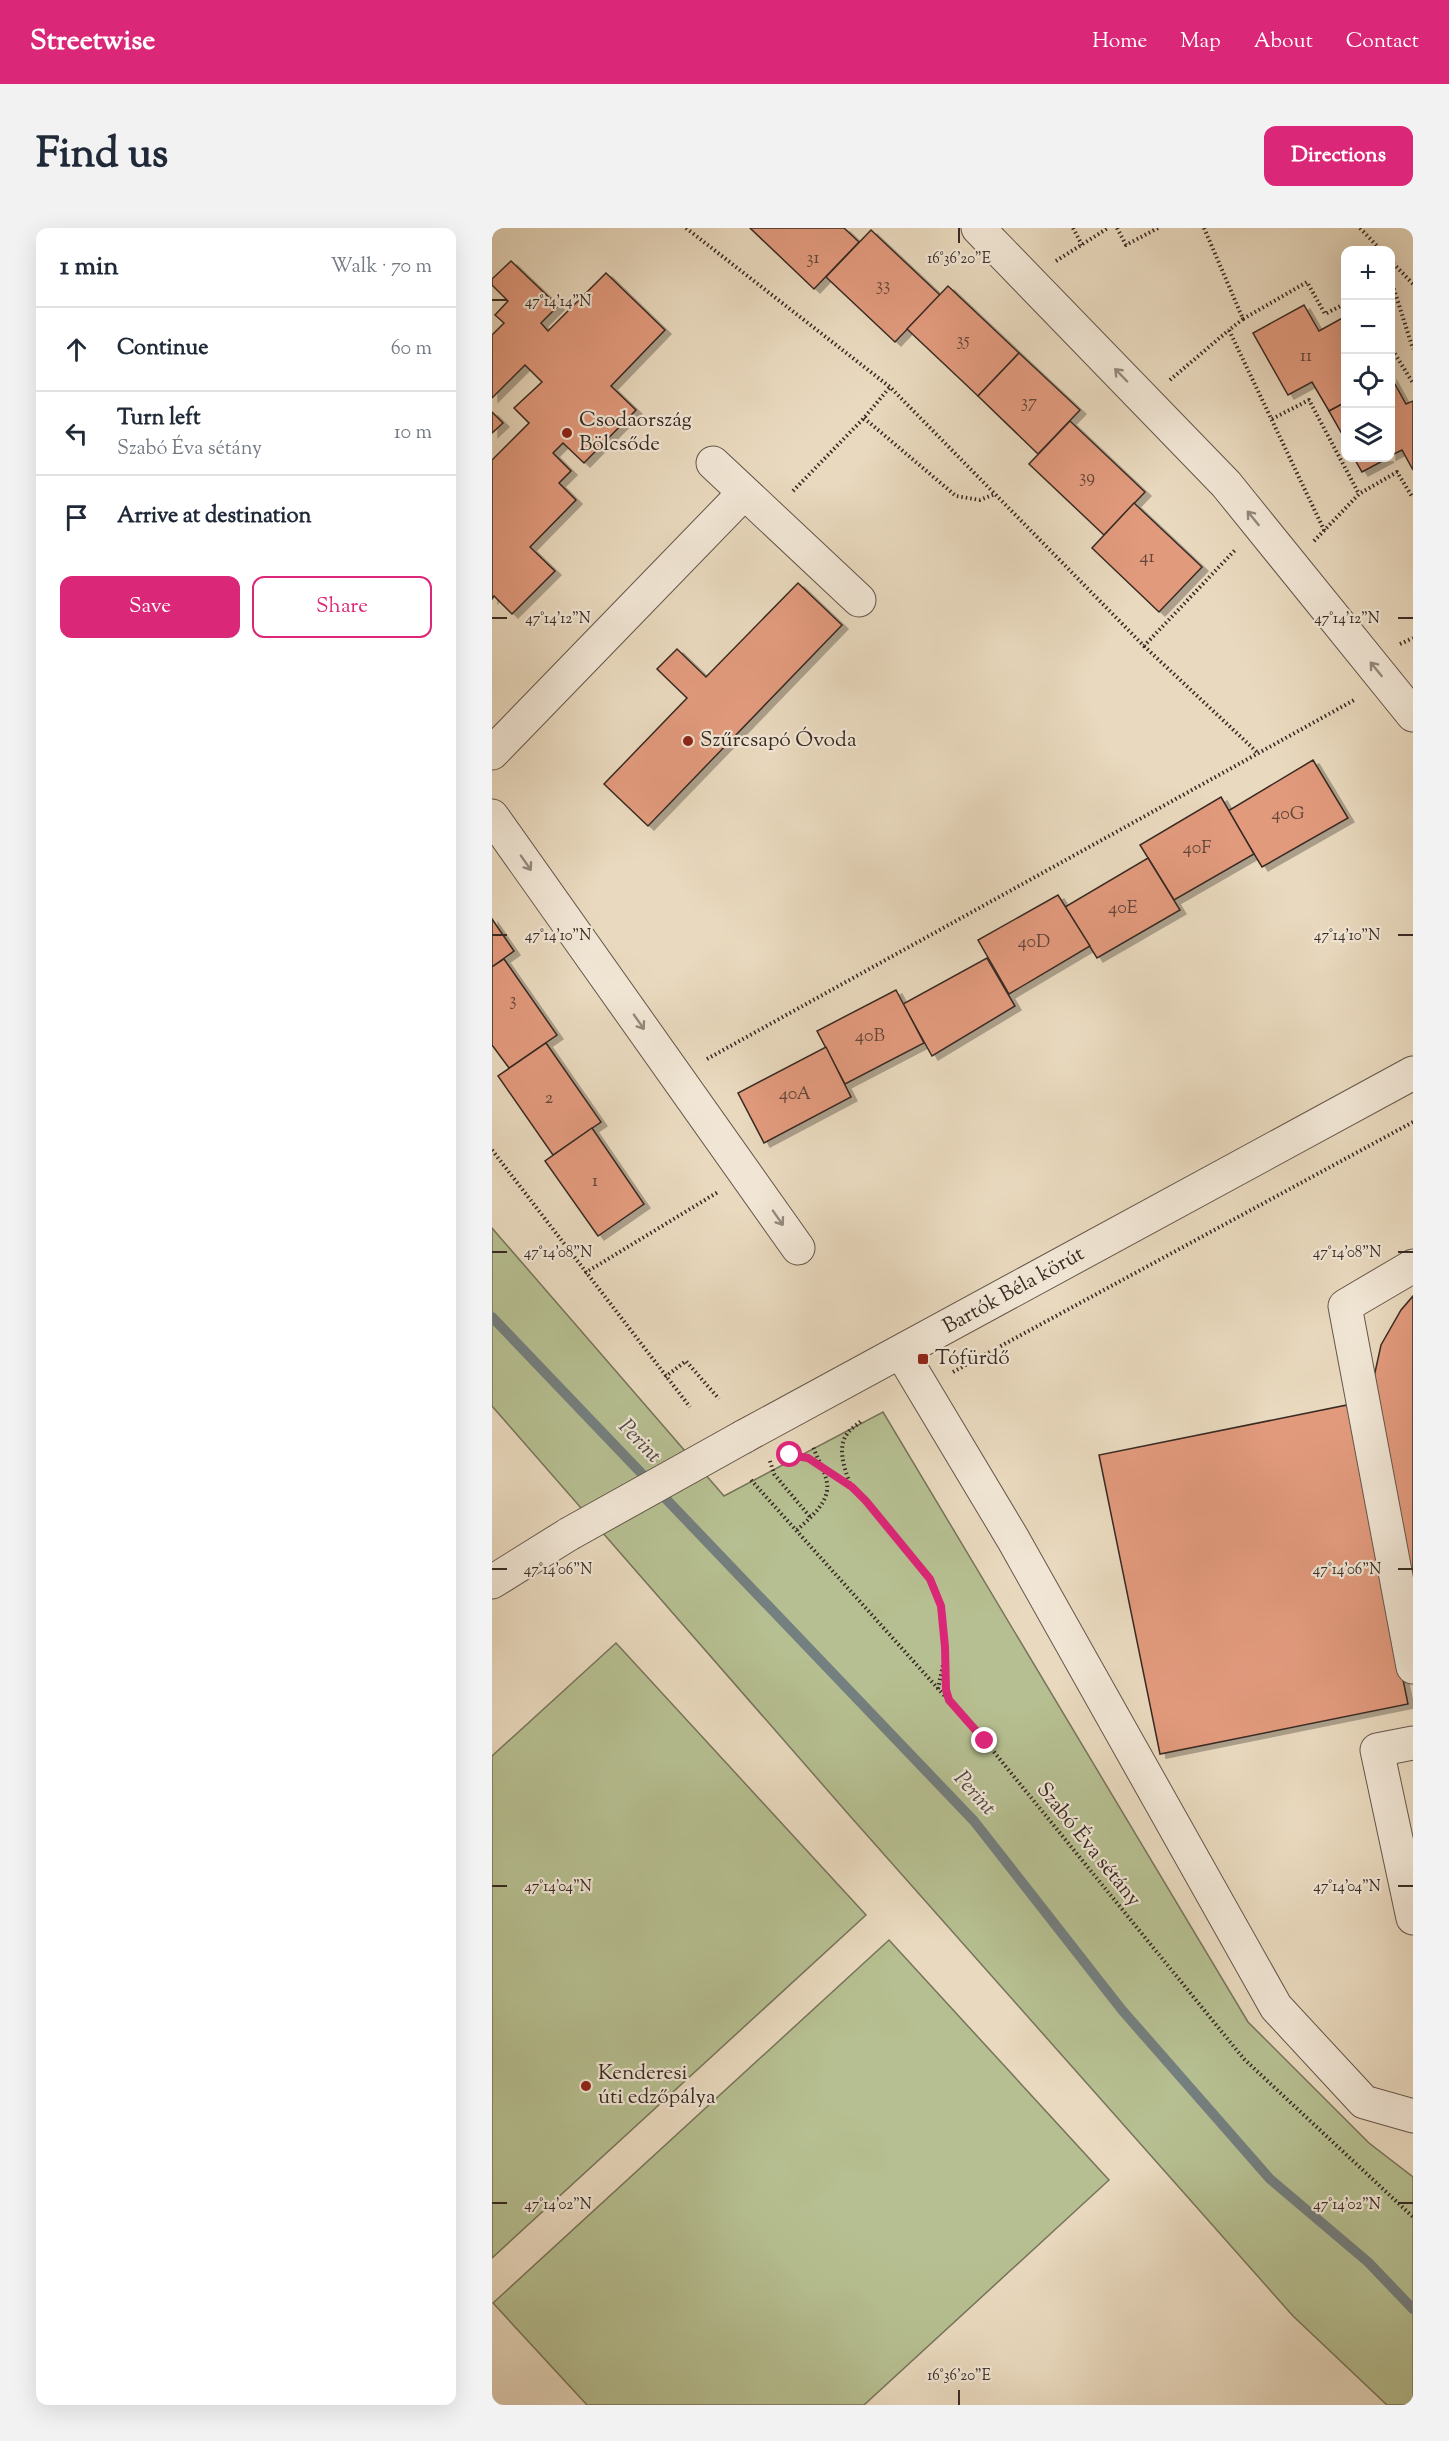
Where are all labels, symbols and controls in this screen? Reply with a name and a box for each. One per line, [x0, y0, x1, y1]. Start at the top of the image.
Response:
text: Streetwise [30, 22, 155, 62]
text: Home [1092, 27, 1147, 57]
text: Map [1180, 27, 1221, 57]
text: About [1254, 27, 1313, 57]
text: Contact [1346, 27, 1419, 57]
text: Find us [36, 126, 168, 186]
button: Directions [1264, 126, 1413, 186]
house number: 31 [806, 246, 820, 272]
map controls [1341, 246, 1395, 462]
button: + [1341, 246, 1395, 300]
text: 1 min [60, 249, 119, 286]
text: 16°36'20"E [927, 249, 991, 270]
text: Walk · 70 m [330, 253, 432, 282]
house number: 33 [876, 273, 890, 299]
text: 47°14'14"N [525, 292, 591, 313]
button: − [1341, 300, 1395, 354]
house number: 35 [956, 328, 970, 354]
icon: ahead [60, 333, 93, 366]
text: Continue [117, 333, 208, 365]
text: 60 m [391, 335, 432, 364]
house number: 11 [1300, 344, 1312, 370]
button: locate [1341, 354, 1395, 408]
one-way arrow [1114, 368, 1128, 383]
house number: 37 [1021, 390, 1037, 416]
text: Turn left [117, 403, 200, 435]
place label: Csodaország Bölcsőde [579, 406, 692, 460]
button: layers [1341, 408, 1395, 462]
icon: left [60, 417, 93, 450]
text: 10 m [394, 419, 432, 448]
marker: Csodaország Bölcsőde [560, 426, 574, 440]
text: Szabó Éva sétány [117, 435, 262, 464]
house number: 39 [1079, 465, 1095, 491]
icon: arrive [60, 501, 93, 534]
text: Arrive at destination [117, 501, 312, 533]
one-way arrow [1247, 510, 1260, 526]
house number: 41 [1139, 545, 1155, 571]
button: Save [60, 576, 240, 638]
button: Share [252, 576, 432, 638]
text: 47°14'12"N [525, 609, 591, 630]
text: 47°14'12"N [1314, 609, 1380, 630]
one-way arrow [1370, 662, 1383, 678]
place label: Szűrcsapó Óvoda [700, 726, 857, 756]
marker: Szűrcsapó Óvoda [681, 734, 695, 748]
house number: 40G [1271, 802, 1305, 828]
house number: 40F [1183, 836, 1211, 862]
one-way arrow [520, 855, 532, 871]
house number: 40E [1108, 896, 1138, 922]
text: 47°14'10"N [525, 926, 591, 947]
text: 47°14'10"N [1314, 926, 1380, 947]
house number: 40D [1018, 930, 1050, 956]
house number: 3 [509, 988, 517, 1014]
one-way arrow [633, 1014, 645, 1030]
house number: 40B [855, 1024, 885, 1050]
house number: 40A [779, 1082, 811, 1108]
house number: 2 [545, 1086, 554, 1112]
house number: 1 [592, 1169, 598, 1195]
one-way arrow [772, 1209, 784, 1226]
street label: Bartók Béla körút [938, 1240, 1090, 1342]
text: 47°14'08"N [524, 1243, 592, 1264]
text: 47°14'08"N [1313, 1243, 1381, 1264]
place label: Tófürdő [935, 1344, 1010, 1374]
marker: Tófürdő [916, 1352, 930, 1366]
water label: Perint [610, 1413, 668, 1472]
route start [776, 1441, 802, 1467]
text: 47°14'06"N [524, 1560, 592, 1581]
text: 47°14'06"N [1313, 1560, 1381, 1581]
route end [971, 1727, 997, 1753]
water label: Perint [945, 1764, 1003, 1824]
street label: Szabó Éva sétány [1028, 1776, 1148, 1914]
text: 47°14'04"N [524, 1877, 592, 1898]
text: 47°14'04"N [1313, 1877, 1381, 1898]
place label: Kenderesi úti edzőpálya [598, 2059, 716, 2113]
marker: Kenderesi úti edzőpálya [579, 2079, 593, 2093]
text: 47°14'02"N [524, 2195, 592, 2216]
text: 47°14'02"N [1313, 2195, 1381, 2216]
text: 16°36'20"E [927, 2366, 991, 2387]

